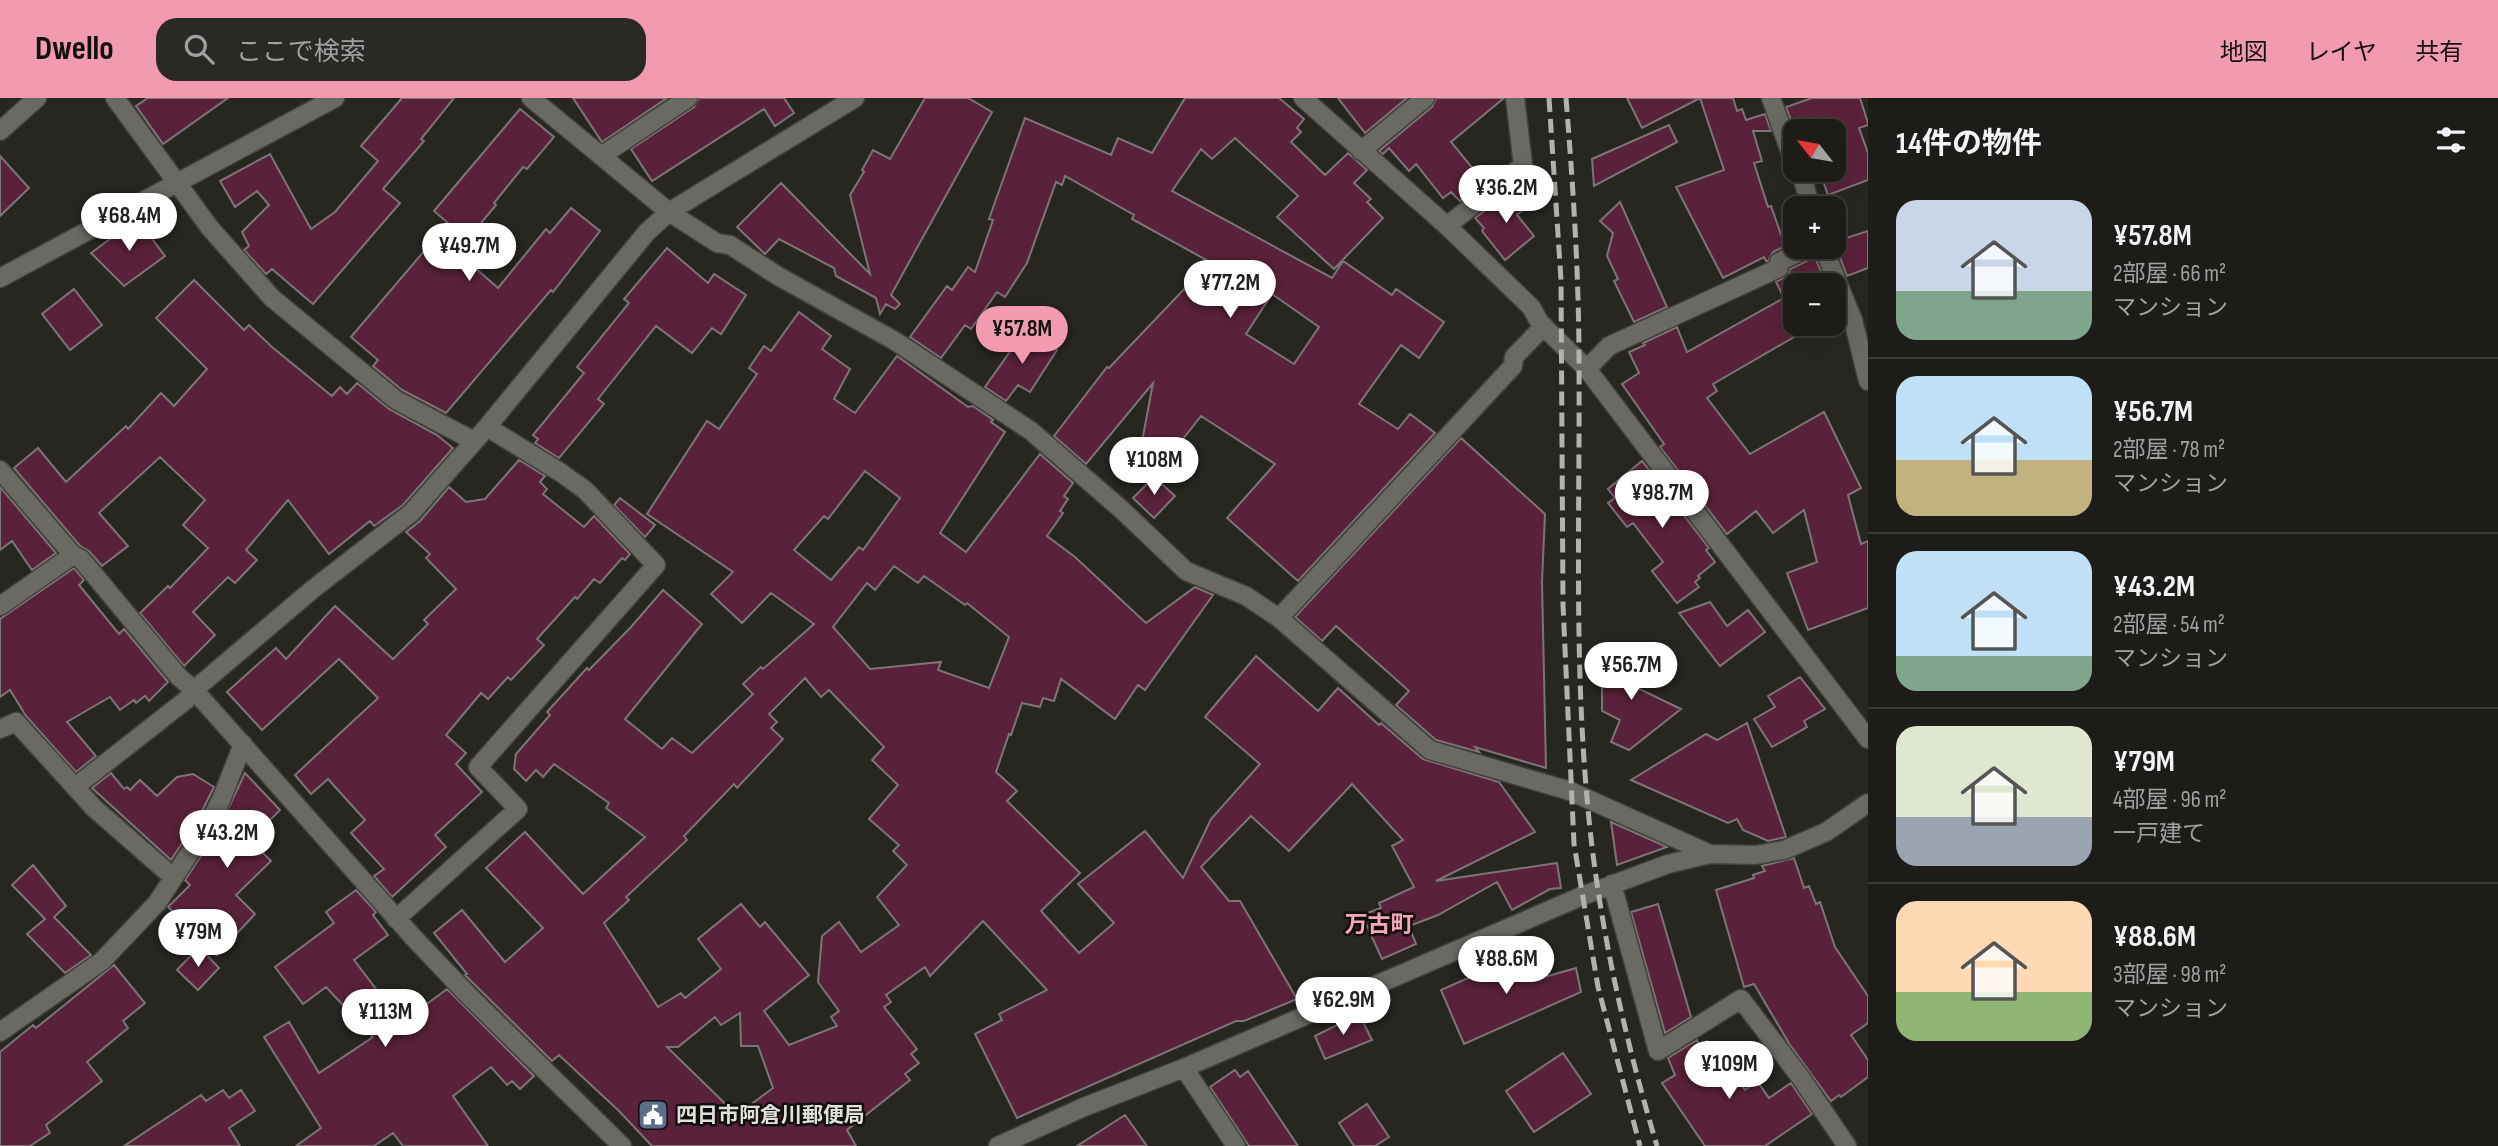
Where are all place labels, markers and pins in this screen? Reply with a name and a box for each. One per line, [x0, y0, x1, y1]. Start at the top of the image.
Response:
pin: ¥36.2M [1449, 166, 1563, 225]
pin: ¥68.4M [72, 194, 186, 253]
pin: ¥49.7M [412, 223, 526, 283]
pin: ¥77.2M [1173, 260, 1287, 320]
pin: ¥57.8M [965, 306, 1079, 366]
pin: ¥108M [1105, 438, 1203, 497]
pin: ¥98.7M [1605, 470, 1719, 530]
pin: ¥56.7M [1574, 642, 1688, 702]
pin: ¥43.2M [170, 810, 284, 870]
pin: ¥79M [157, 910, 239, 969]
pin: ¥88.6M [1449, 936, 1563, 996]
pin: ¥62.9M [1286, 978, 1400, 1037]
pin: ¥113M [336, 990, 434, 1049]
pin: ¥109M [1680, 1042, 1778, 1101]
public building icon: 四日市阿倉川郵便局 [636, 1098, 670, 1132]
place label: 四日市阿倉川郵便局 [676, 1103, 865, 1128]

